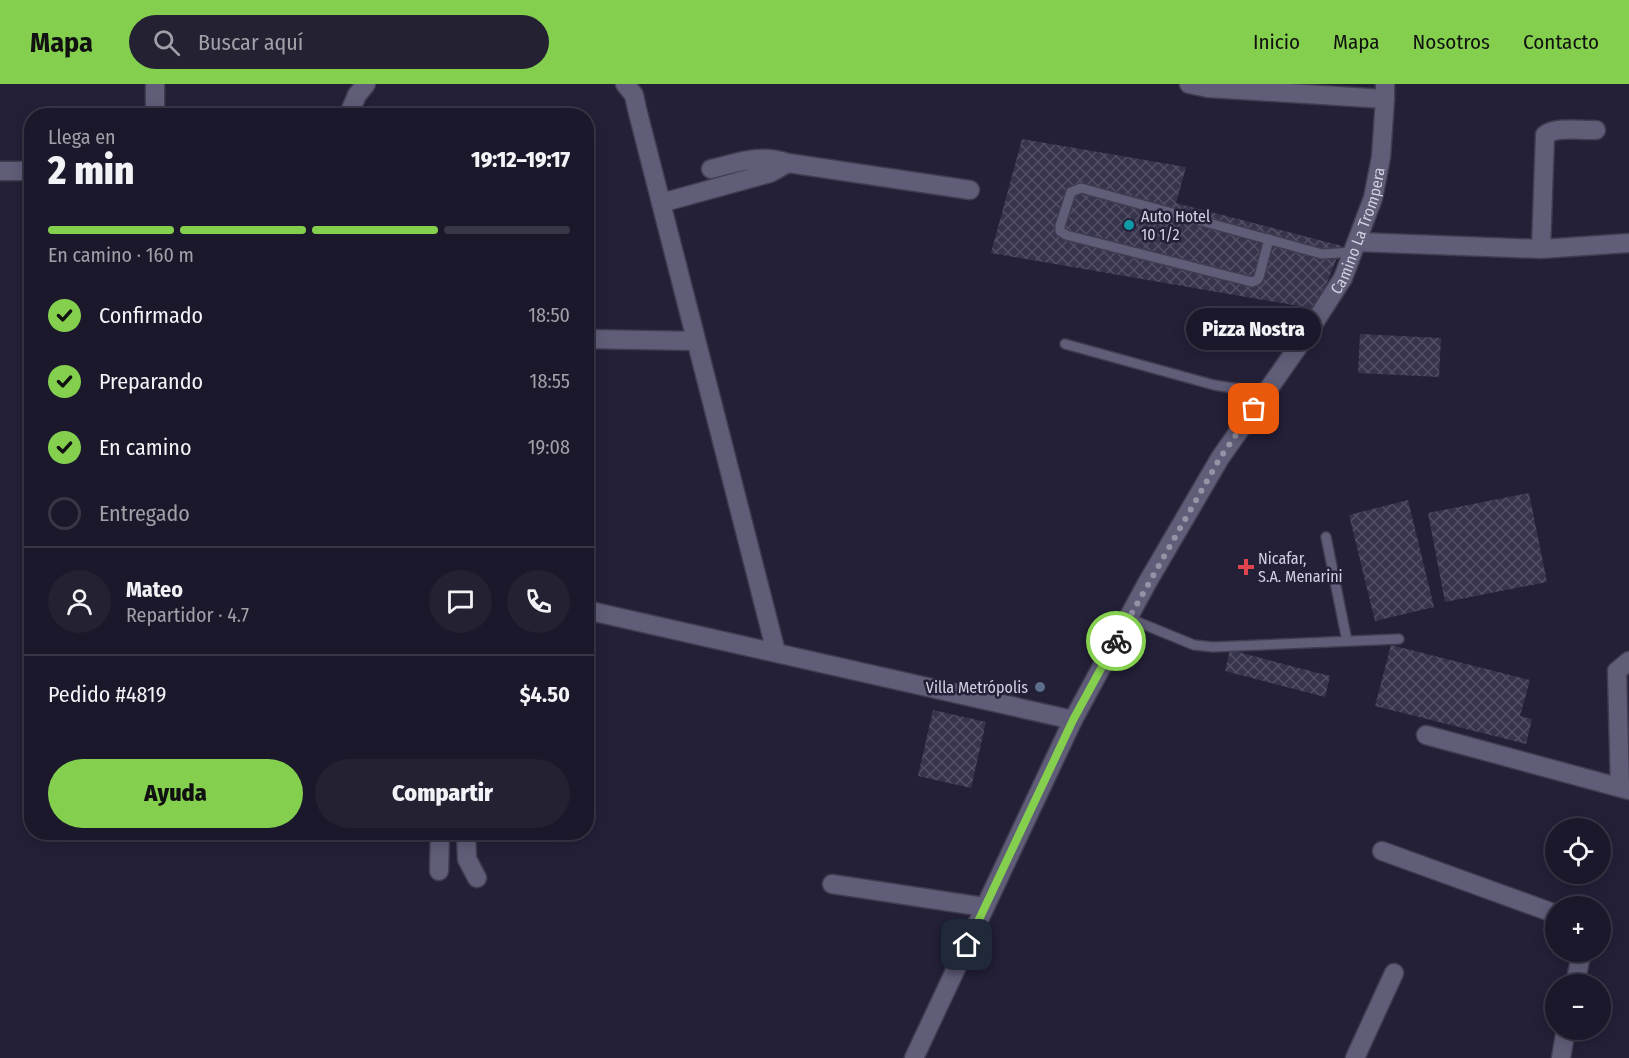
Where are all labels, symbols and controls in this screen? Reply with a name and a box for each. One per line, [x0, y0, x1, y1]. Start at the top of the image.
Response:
search box [129, 15, 549, 69]
text: Mapa [30, 26, 93, 59]
icon: search [150, 26, 183, 59]
text: Buscar aquí [198, 29, 303, 56]
text: Inicio [1253, 29, 1300, 55]
text: Mapa [1333, 29, 1380, 55]
text: Nosotros [1413, 29, 1490, 55]
text: Contacto [1523, 29, 1599, 55]
text: Llega en [48, 125, 116, 149]
text: 19:12–19:17 [471, 146, 570, 173]
text: 2 min [48, 148, 134, 194]
street label: Camino La Trompera [1326, 165, 1388, 297]
place label: Auto Hotel 10 1/2 [1141, 207, 1210, 244]
marker: Auto Hotel 10 1/2 [1122, 218, 1136, 232]
text: En camino · 160 m [48, 243, 194, 267]
icon: check [48, 299, 81, 332]
text: Confirmado [99, 302, 203, 329]
text: 18:50 [528, 303, 570, 327]
callout: Pizza Nostra [1186, 307, 1322, 349]
text: Pizza Nostra [1202, 317, 1305, 341]
icon: check [48, 365, 81, 398]
text: Preparando [99, 368, 203, 395]
text: 18:55 [530, 369, 570, 393]
pin [1228, 383, 1279, 434]
icon: bag [1237, 392, 1270, 425]
icon: check [48, 431, 81, 464]
text: En camino [99, 434, 191, 461]
text: 19:08 [528, 435, 570, 459]
text: Entregado [99, 500, 190, 527]
place label: Nicafar, S.A. Menarini [1258, 549, 1343, 586]
marker: Nicafar, S.A. Menarini [1239, 560, 1253, 574]
button: person [48, 570, 111, 633]
button: chat [429, 570, 492, 633]
button: phone [507, 570, 570, 633]
text: Mateo [126, 576, 183, 603]
text: Repartidor · 4.7 [126, 603, 249, 627]
courier [1086, 611, 1146, 671]
icon: bike [1100, 625, 1133, 658]
place label: Villa Metrópolis [926, 678, 1028, 697]
marker: Villa Metrópolis [1033, 680, 1047, 694]
text: Pedido #4819 [48, 681, 166, 708]
text: $4.50 [520, 681, 570, 708]
button: Ayuda [48, 759, 303, 828]
button: Compartir [315, 759, 570, 828]
map controls [1545, 818, 1611, 1040]
button: locate [1545, 818, 1611, 884]
button: + [1545, 896, 1611, 962]
pin [941, 919, 992, 970]
icon: home [950, 928, 983, 961]
button: − [1545, 974, 1611, 1040]

